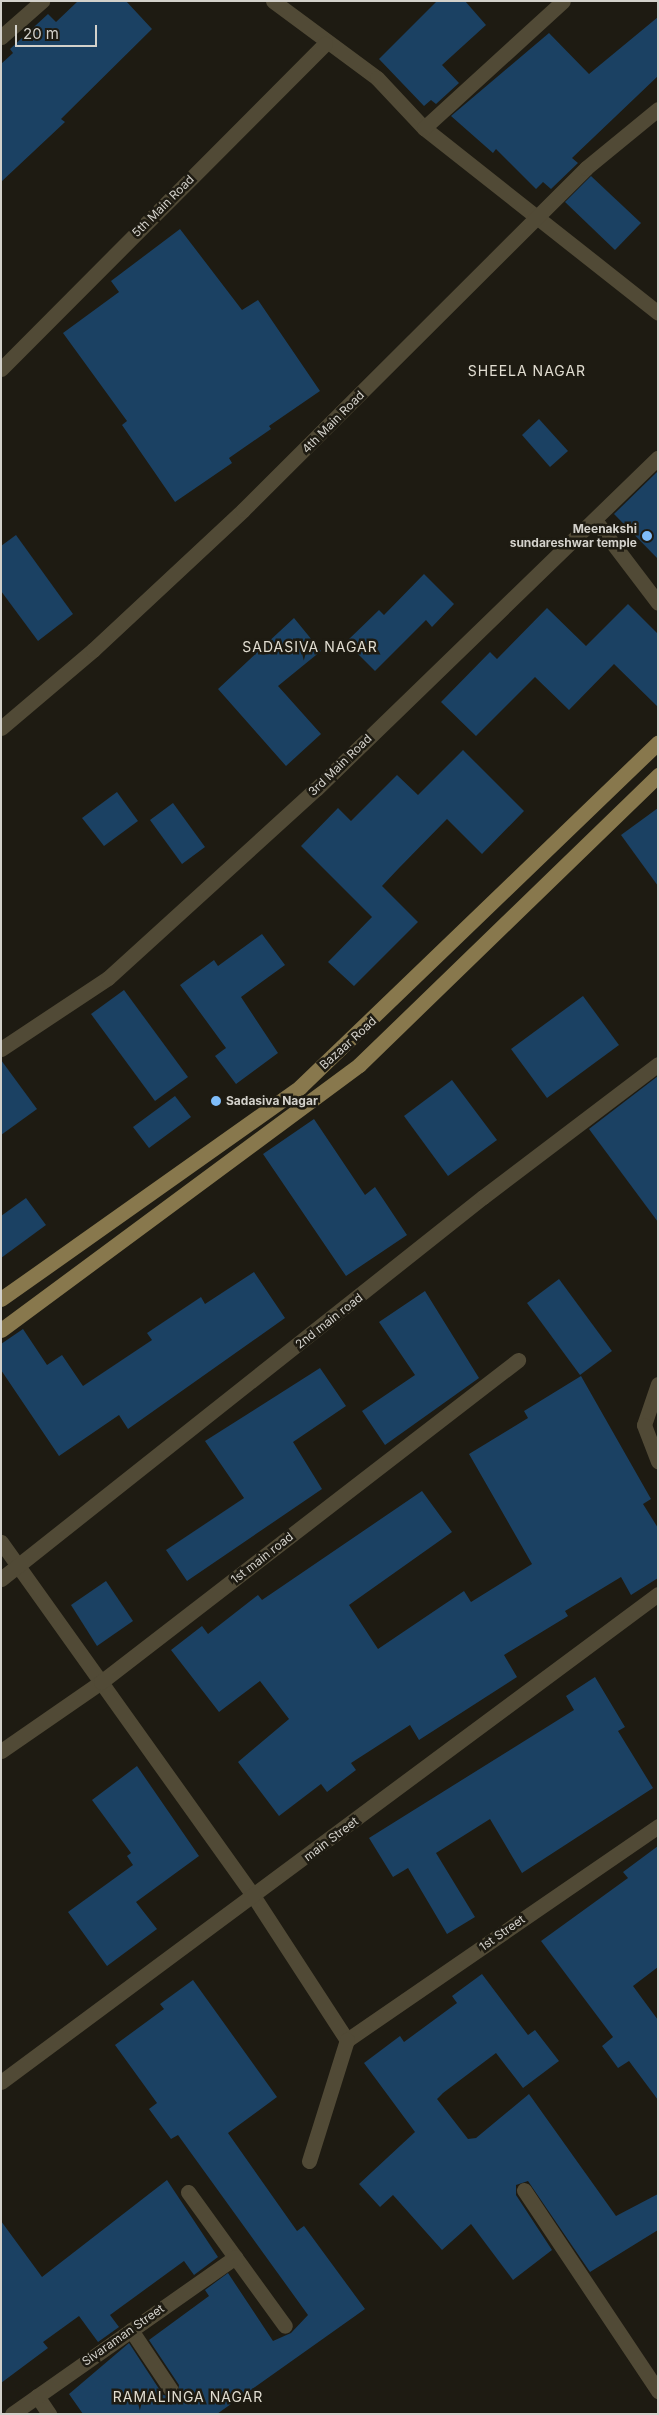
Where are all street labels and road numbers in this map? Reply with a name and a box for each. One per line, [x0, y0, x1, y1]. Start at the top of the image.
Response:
street label: 5th Main Road [129, 172, 197, 240]
street label: 4th Main Road [299, 388, 367, 456]
street label: 3rd Main Road [305, 731, 375, 799]
street label: Bazaar Road [317, 1014, 379, 1072]
street label: 2nd main road [292, 1290, 366, 1352]
street label: 1st main road [228, 1529, 296, 1587]
street label: main Street [301, 1814, 361, 1864]
street label: 1st Street [476, 1912, 528, 1954]
street label: Sivaraman Street [79, 2301, 167, 2369]

